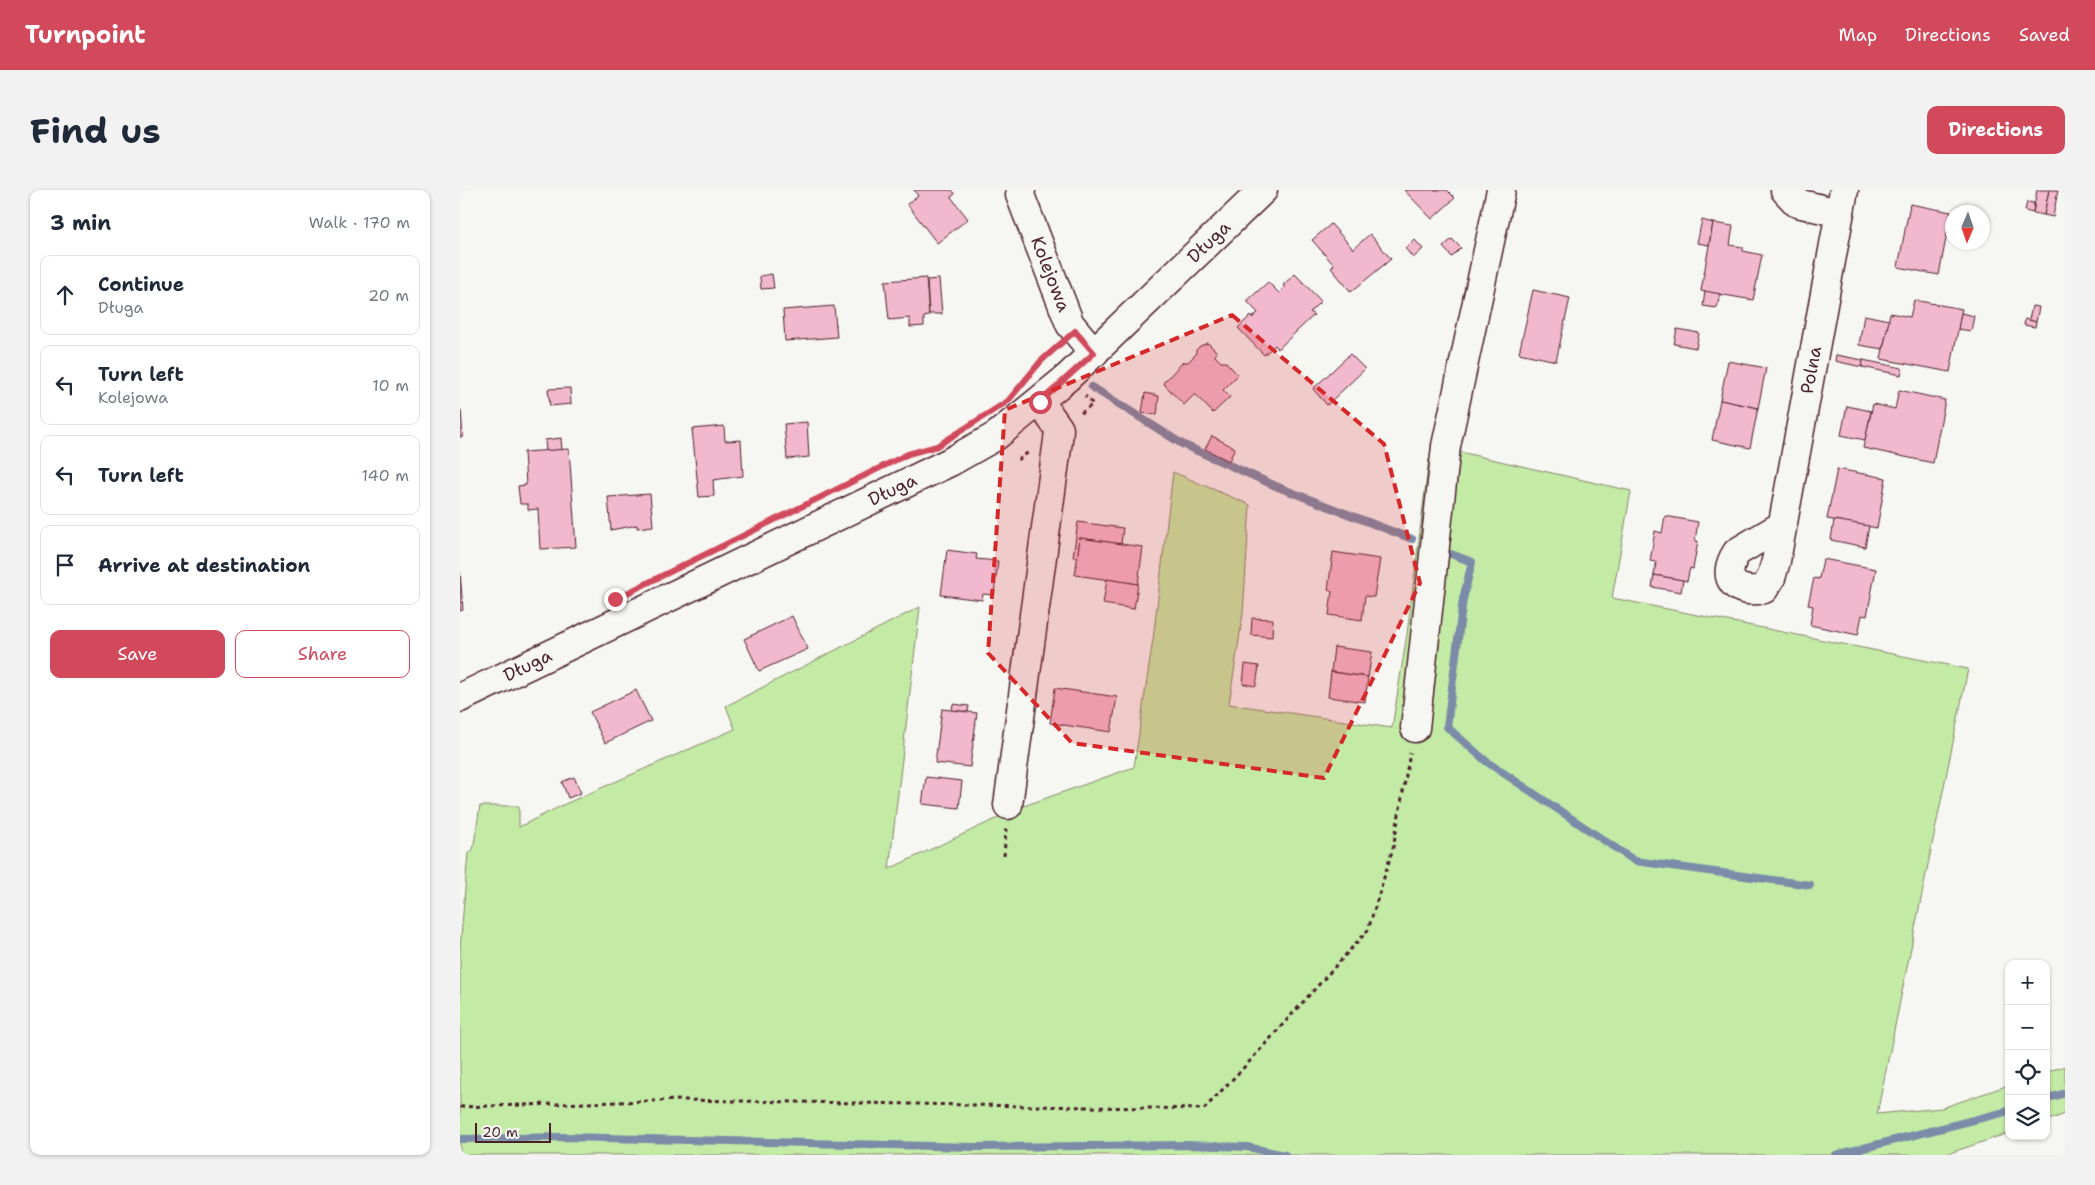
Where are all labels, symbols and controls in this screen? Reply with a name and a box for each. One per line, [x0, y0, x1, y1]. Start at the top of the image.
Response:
text: Turnpoint [25, 19, 146, 51]
text: Map [1839, 23, 1877, 47]
text: Directions [1905, 23, 1991, 47]
text: Saved [2019, 23, 2070, 47]
button: Directions [1927, 106, 2065, 154]
text: Find us [30, 107, 161, 154]
north arrow [1945, 205, 1990, 250]
text: 3 min [50, 209, 111, 237]
text: Walk · 170 m [309, 212, 410, 233]
street label: Długa [1182, 216, 1236, 268]
street label: Kolejowa [1025, 233, 1076, 315]
text: Continue [98, 272, 184, 297]
icon: ahead [51, 281, 79, 309]
text: 20 m [368, 285, 409, 306]
text: Długa [98, 297, 143, 318]
street label: Polna [1795, 344, 1827, 396]
text: Turn left [98, 362, 184, 387]
icon: left [51, 371, 79, 399]
text: 10 m [372, 375, 409, 396]
text: Kolejowa [98, 387, 168, 408]
route start [1029, 391, 1052, 414]
icon: left [51, 461, 79, 489]
text: Turn left [98, 463, 184, 488]
text: 140 m [362, 465, 409, 486]
street label: Długa [864, 468, 921, 512]
icon: arrive [51, 551, 79, 579]
text: Arrive at destination [98, 553, 310, 578]
route end [604, 588, 627, 611]
button: Save [50, 630, 225, 678]
button: Share [235, 630, 410, 678]
street label: Długa [499, 644, 556, 687]
map controls [2005, 960, 2050, 1140]
button: + [2005, 960, 2050, 1005]
button: − [2005, 1005, 2050, 1050]
button: locate [2005, 1050, 2050, 1095]
button: layers [2005, 1095, 2050, 1140]
scale bar [475, 1120, 551, 1143]
text: 20 m [482, 1123, 518, 1141]

